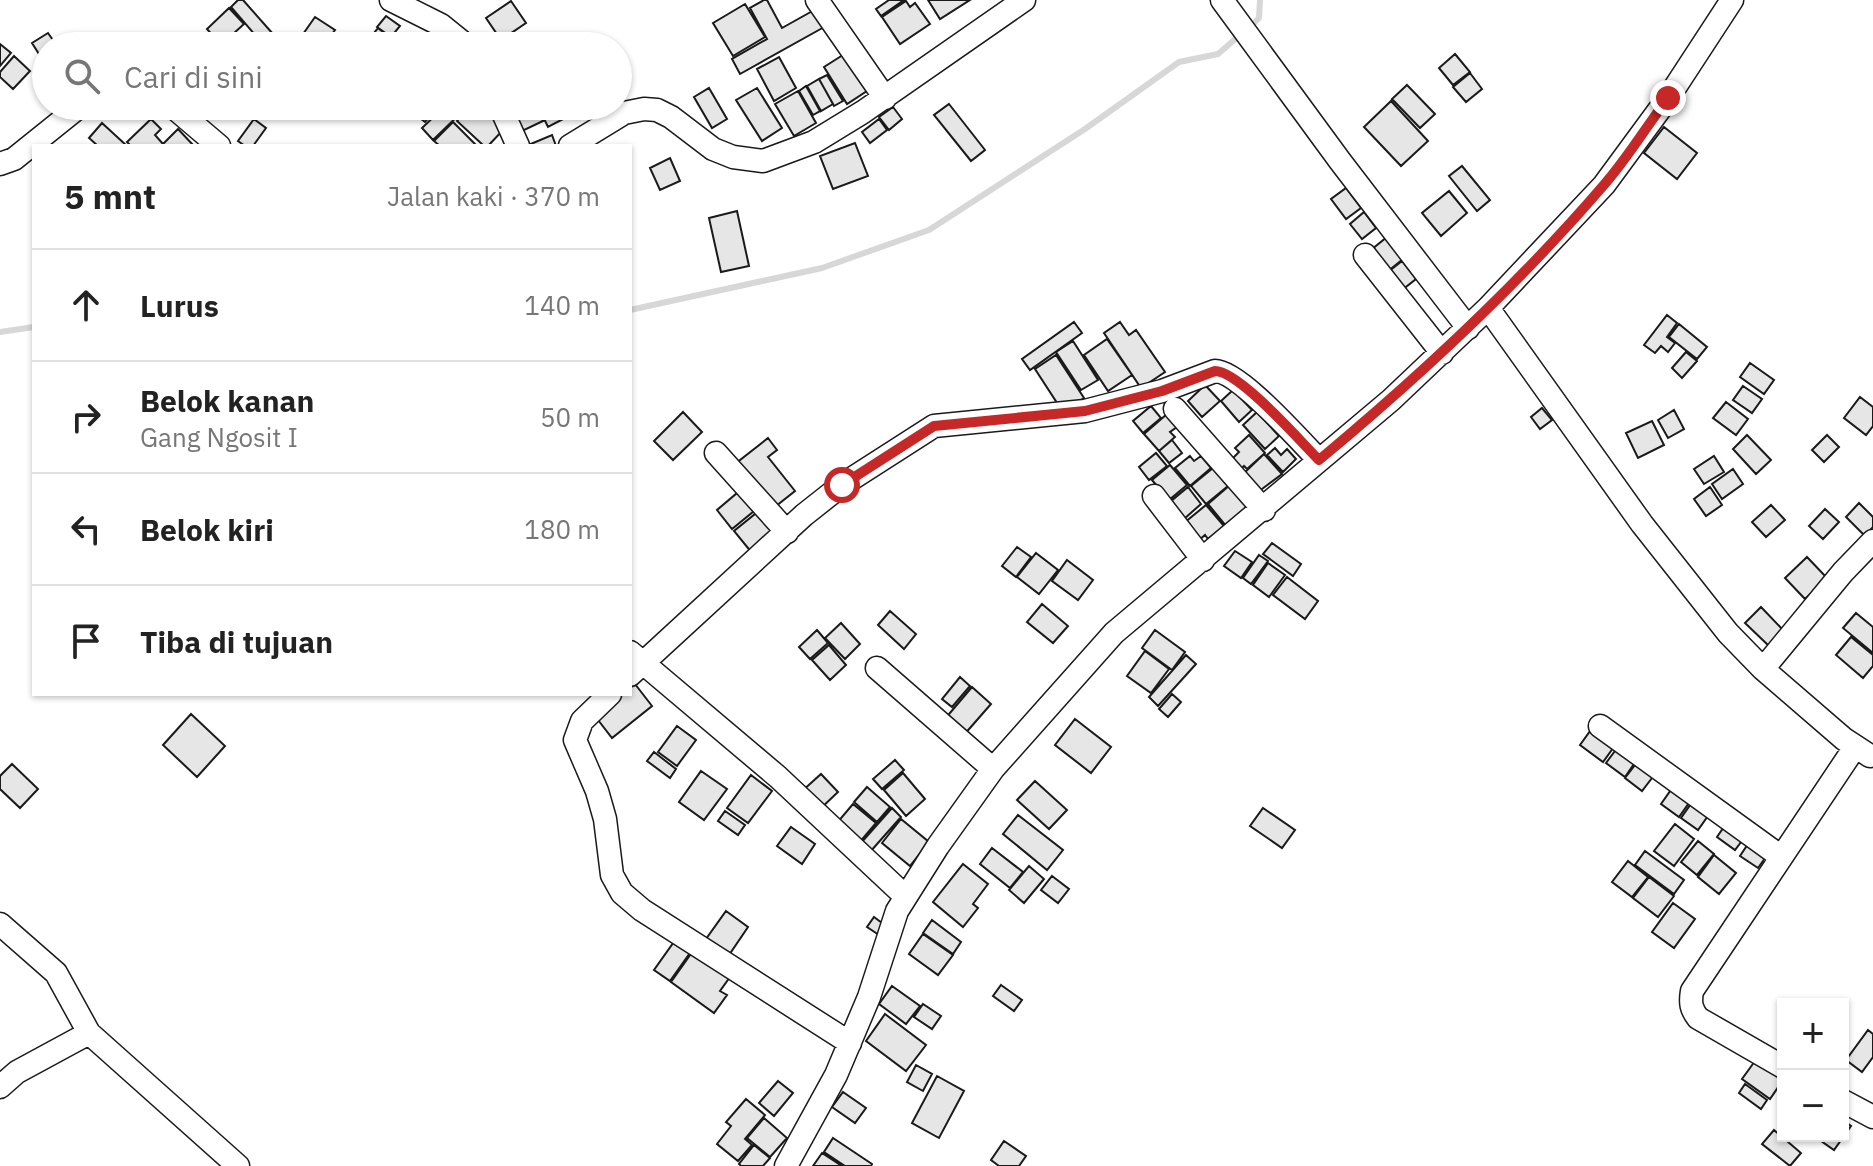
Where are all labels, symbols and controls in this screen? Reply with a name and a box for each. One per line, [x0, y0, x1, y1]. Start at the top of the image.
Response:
search box [32, 32, 632, 120]
icon: search [60, 54, 104, 98]
text: Cari di sini [124, 57, 263, 96]
route end [1650, 80, 1686, 116]
text: 5 mnt [64, 174, 156, 218]
text: Jalan kaki · 370 m [387, 179, 600, 213]
icon: ahead [64, 283, 108, 327]
text: Lurus [140, 286, 219, 325]
text: 140 m [524, 288, 600, 322]
text: Belok kanan [140, 381, 314, 420]
icon: right [64, 395, 108, 439]
text: 50 m [540, 400, 600, 434]
text: Gang Ngosit I [140, 420, 298, 454]
route start [824, 467, 860, 503]
icon: left [64, 507, 108, 551]
text: Belok kiri [140, 510, 274, 549]
text: 180 m [524, 512, 600, 546]
icon: arrive [64, 619, 108, 663]
text: Tiba di tujuan [140, 622, 333, 661]
map controls [1777, 998, 1849, 1142]
button: + [1777, 998, 1849, 1070]
button: − [1777, 1070, 1849, 1142]

